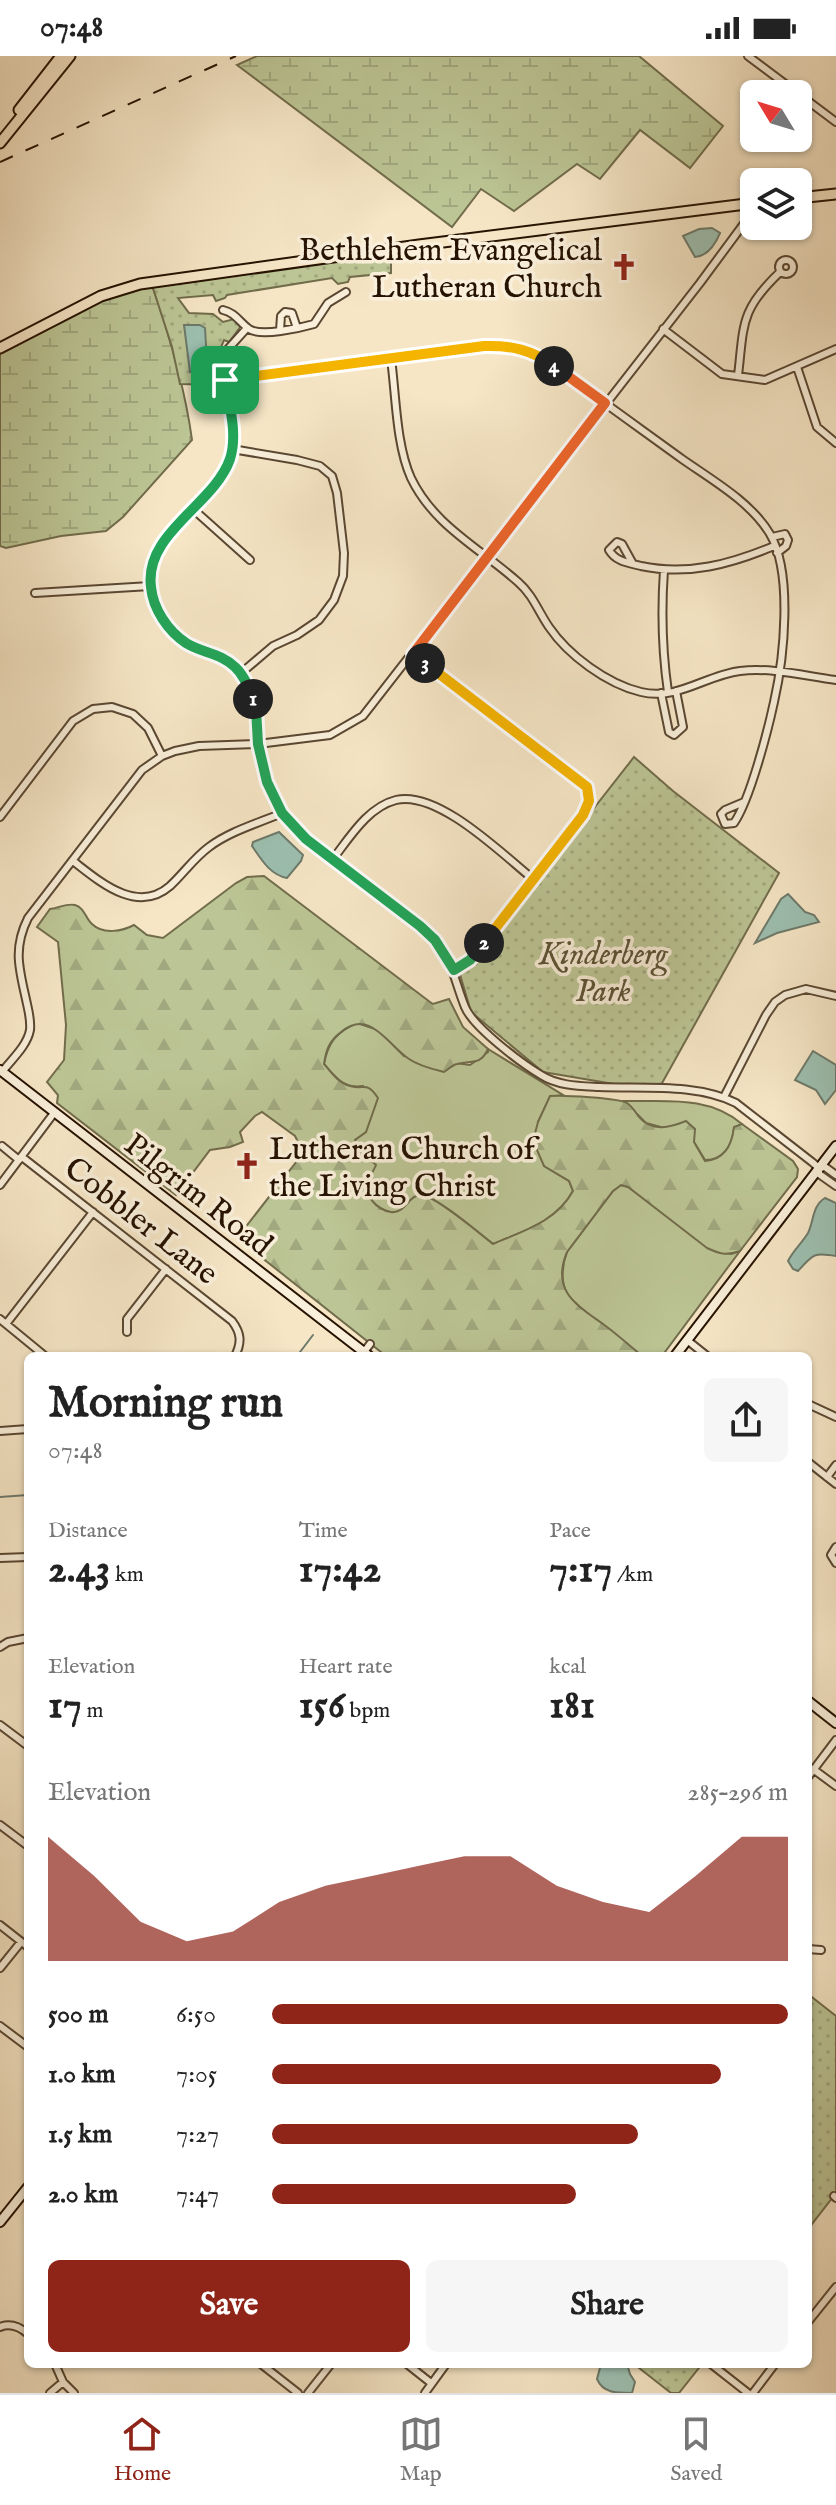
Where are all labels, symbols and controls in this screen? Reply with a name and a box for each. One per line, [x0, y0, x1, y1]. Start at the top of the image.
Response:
text: 07:48 [40, 9, 103, 47]
north arrow [740, 80, 812, 152]
map controls [740, 80, 812, 240]
button: layers [740, 168, 812, 240]
place label: Bethlehem Evangelical Lutheran Church [299, 231, 602, 309]
church icon: Bethlehem Evangelical Lutheran Church [609, 252, 639, 282]
pin [191, 346, 259, 414]
pin: 4 [534, 346, 574, 386]
text: 4 [549, 352, 559, 380]
icon: arrive [203, 358, 247, 402]
pin: 3 [405, 643, 445, 683]
text: 3 [421, 649, 429, 677]
pin: 1 [233, 679, 273, 719]
text: 1 [249, 685, 257, 713]
pin: 2 [464, 923, 504, 963]
text: 2 [479, 929, 489, 957]
park label: Kinderberg Park [538, 935, 669, 1013]
street label: Pilgrim Road [115, 1125, 281, 1267]
place label: Lutheran Church of the Living Christ [269, 1130, 541, 1208]
street label: Cobbler Lane [55, 1149, 226, 1295]
church icon: Lutheran Church of the Living Christ [232, 1151, 262, 1181]
text: Morning run [48, 1376, 283, 1432]
button: share [704, 1378, 788, 1462]
text: 07:48 [48, 1434, 103, 1467]
text: Distance [48, 1517, 128, 1545]
text: Time [299, 1517, 348, 1545]
text: Pace [549, 1517, 591, 1545]
text: 2.43 [48, 1545, 110, 1596]
text: 17:42 [299, 1545, 381, 1596]
text: 7:17 [549, 1545, 612, 1596]
text: km [110, 1561, 144, 1589]
text: /km [612, 1561, 653, 1589]
text: Elevation [48, 1653, 135, 1681]
text: Heart rate [299, 1653, 393, 1681]
text: kcal [549, 1653, 586, 1681]
text: 17 [48, 1681, 82, 1732]
text: 156 [299, 1681, 345, 1732]
text: 181 [549, 1681, 595, 1732]
text: m [82, 1697, 103, 1725]
text: bpm [345, 1697, 390, 1725]
text: Elevation [48, 1776, 151, 1809]
text: 285–296 m [687, 1776, 788, 1809]
text: 500 m [48, 1998, 109, 2031]
text: 6:50 [176, 1998, 216, 2031]
text: 1.0 km [48, 2058, 116, 2091]
text: 7:05 [176, 2058, 217, 2091]
text: 1.5 km [48, 2118, 112, 2151]
text: 7:27 [176, 2118, 219, 2151]
text: 2.0 km [48, 2178, 118, 2211]
text: 7:47 [176, 2178, 219, 2211]
button: Save [48, 2260, 410, 2352]
button: Share [426, 2260, 788, 2352]
tab: Home [114, 2412, 171, 2488]
tab: Map [399, 2412, 443, 2488]
tab: Saved [670, 2412, 722, 2488]

